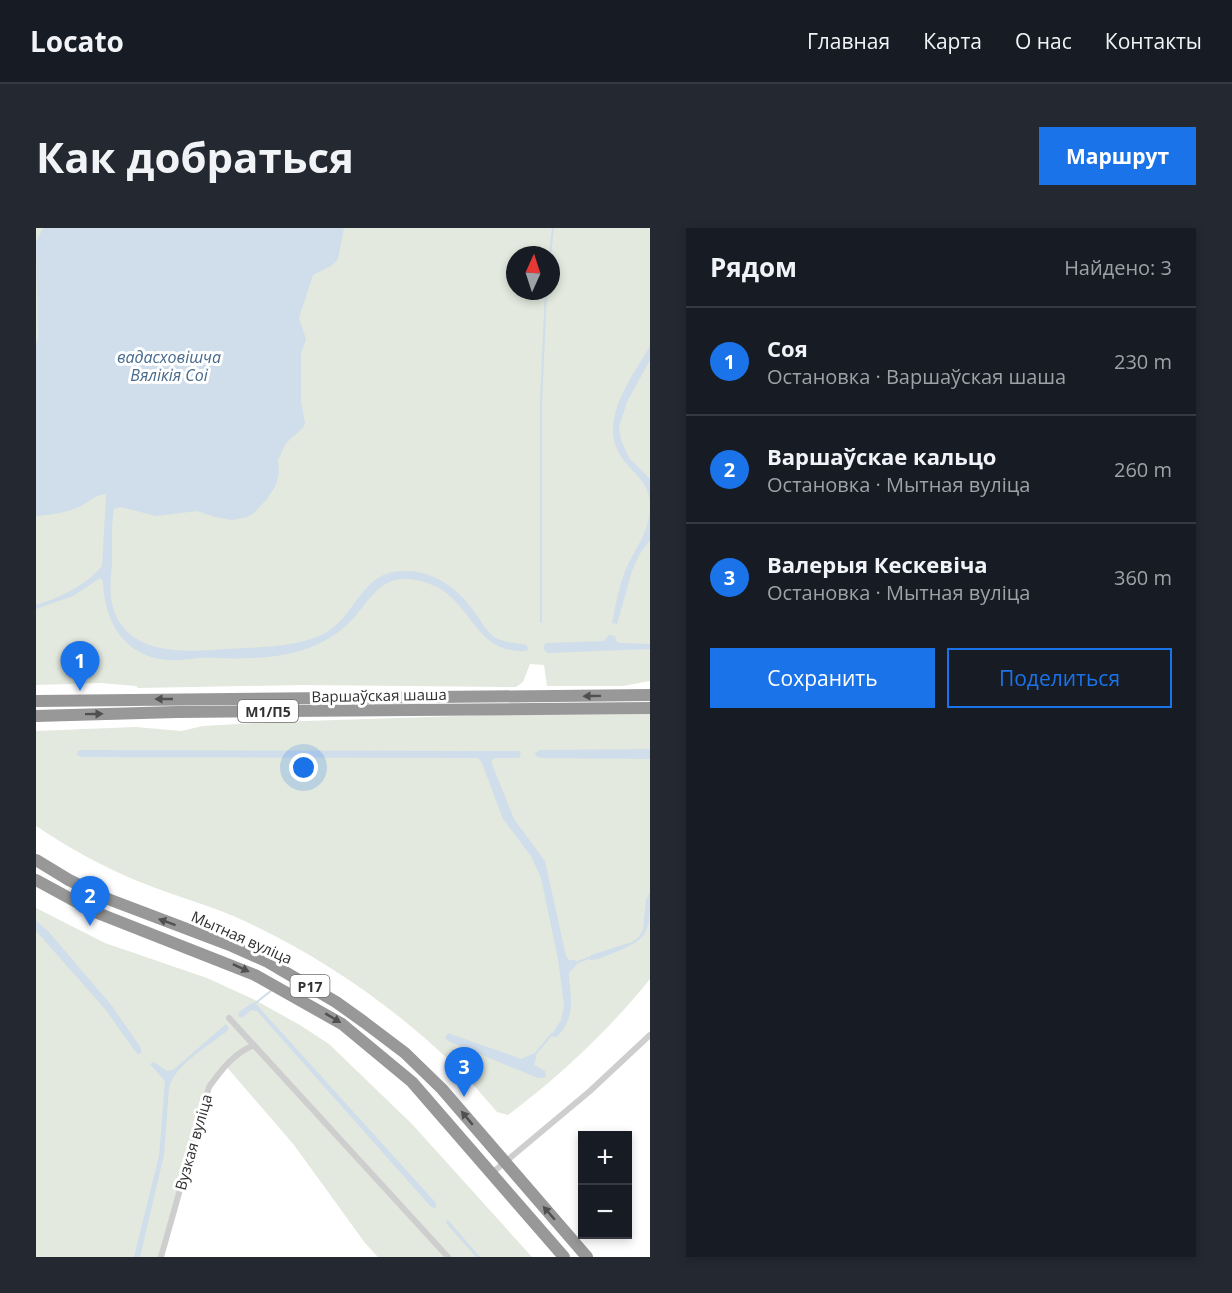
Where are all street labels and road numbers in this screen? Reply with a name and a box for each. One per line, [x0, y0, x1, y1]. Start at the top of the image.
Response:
street label: Варшаўская шаша [311, 684, 447, 706]
road number: М1/П5 [238, 700, 298, 722]
street label: Мытная вуліца [188, 906, 296, 968]
road number: Р17 [290, 975, 330, 997]
street label: Вузкая вуліца [170, 1092, 216, 1192]

